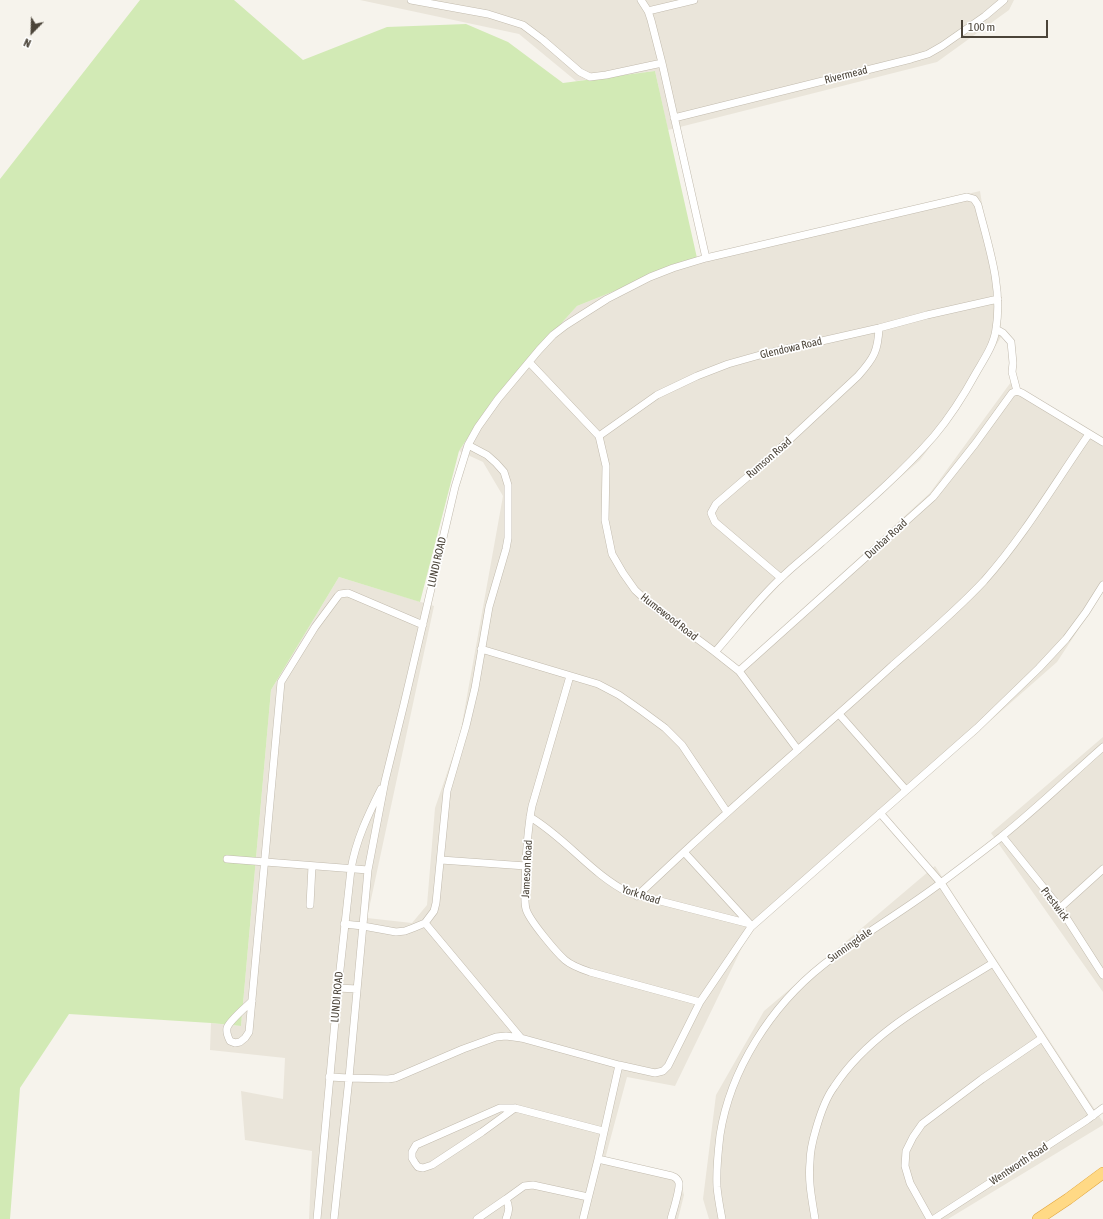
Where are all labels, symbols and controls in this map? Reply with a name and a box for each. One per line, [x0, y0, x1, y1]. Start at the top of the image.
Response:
north arrow [12, 12, 52, 52]
scale bar [963, 12, 1050, 38]
text: 100 m [968, 20, 995, 34]
text: N [22, 36, 33, 50]
street label: Rivermead [823, 63, 869, 87]
street label: Glendowa Road [759, 334, 823, 362]
street label: Rumson Road [744, 435, 794, 481]
street label: Dunbar Road [862, 516, 910, 562]
street label: LUNDI ROAD [425, 536, 449, 588]
street label: Humewood Road [638, 591, 700, 643]
street label: Jameson Road [519, 839, 535, 899]
street label: York Road [620, 883, 662, 907]
street label: Prestwick [1038, 885, 1072, 923]
street label: Sunningdale [825, 925, 875, 965]
street label: LUNDI ROAD [328, 971, 346, 1023]
street label: Wentworth Road [987, 1140, 1051, 1188]

